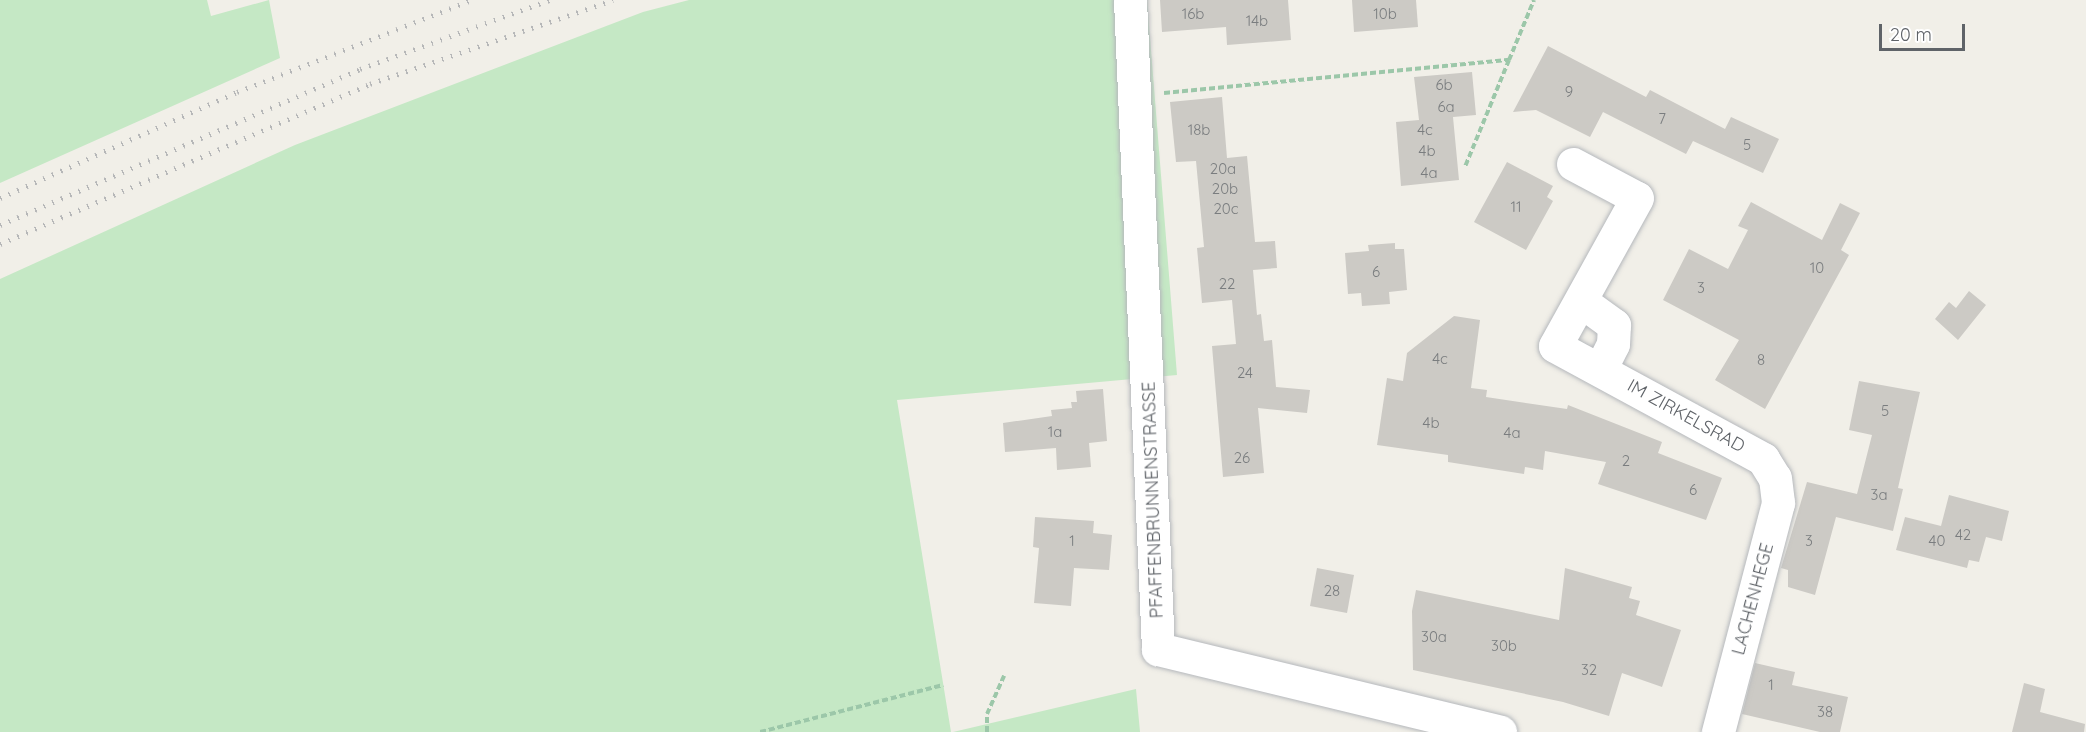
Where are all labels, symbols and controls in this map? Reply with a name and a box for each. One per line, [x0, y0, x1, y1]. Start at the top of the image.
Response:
house number: 16b [1182, 5, 1204, 23]
house number: 10b [1373, 5, 1397, 23]
house number: 14b [1246, 12, 1268, 30]
scale bar [1882, 12, 1968, 50]
text: 20 m [1890, 23, 1932, 46]
house number: 6b [1435, 76, 1453, 94]
house number: 9 [1565, 83, 1573, 101]
house number: 6a [1437, 98, 1455, 116]
house number: 7 [1658, 110, 1666, 128]
house number: 18b [1188, 121, 1210, 139]
house number: 4c [1417, 121, 1433, 139]
house number: 5 [1743, 136, 1751, 154]
house number: 4b [1419, 142, 1435, 160]
house number: 20a [1210, 160, 1236, 178]
house number: 4a [1421, 164, 1437, 182]
house number: 20b [1212, 180, 1238, 198]
house number: 11 [1510, 198, 1522, 216]
house number: 20c [1213, 200, 1239, 218]
house number: 10 [1810, 259, 1824, 277]
house number: 6 [1372, 263, 1380, 281]
house number: 22 [1219, 275, 1235, 293]
house number: 3 [1697, 279, 1705, 297]
house number: 4c [1432, 350, 1448, 368]
house number: 8 [1757, 351, 1765, 369]
house number: 24 [1237, 364, 1253, 382]
street label: IM ZIRKELSRAD [1623, 375, 1749, 457]
street label: PFAFFENBRUNNENSTRASSE [1138, 381, 1168, 619]
house number: 5 [1881, 402, 1889, 420]
house number: 4b [1423, 414, 1439, 432]
house number: 1a [1048, 423, 1062, 441]
house number: 4a [1504, 424, 1520, 442]
house number: 26 [1234, 449, 1250, 467]
house number: 2 [1622, 452, 1630, 470]
house number: 6 [1689, 481, 1697, 499]
house number: 3a [1871, 486, 1887, 504]
house number: 42 [1955, 526, 1971, 544]
house number: 1 [1069, 532, 1075, 550]
house number: 3 [1805, 532, 1813, 550]
house number: 40 [1929, 532, 1945, 550]
street label: LACHENHEGE [1728, 541, 1778, 657]
house number: 28 [1324, 582, 1340, 600]
house number: 30a [1421, 628, 1447, 646]
house number: 30b [1491, 637, 1517, 655]
house number: 32 [1581, 661, 1597, 679]
house number: 1 [1768, 676, 1774, 694]
house number: 38 [1817, 703, 1833, 721]

